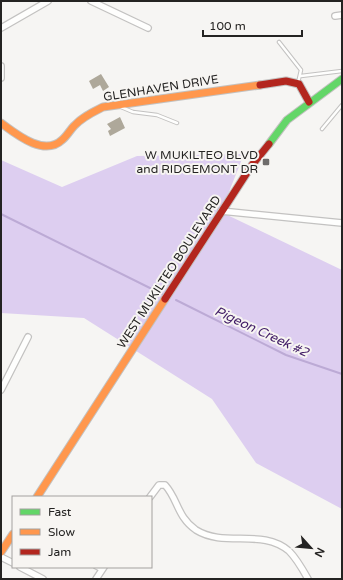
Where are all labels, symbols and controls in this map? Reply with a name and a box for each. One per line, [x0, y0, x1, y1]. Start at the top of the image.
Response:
scale bar [203, 12, 302, 38]
text: 100 m [209, 19, 246, 33]
street label: GLENHAVEN DRIVE [102, 72, 220, 104]
place label: W MUKILTEO BLVD and RIDGEMONT DR [137, 148, 258, 176]
marker: W MUKILTEO BLVD and RIDGEMONT DR [261, 157, 271, 167]
street label: WEST MUKILTEO BOULEVARD [114, 193, 224, 351]
water label: Pigeon Creek #2 [212, 303, 313, 361]
legend [12, 496, 152, 568]
text: Fast [48, 505, 72, 519]
text: Slow [48, 525, 75, 539]
north arrow [291, 528, 331, 568]
text: Jam [48, 545, 71, 559]
text: N [312, 545, 327, 559]

